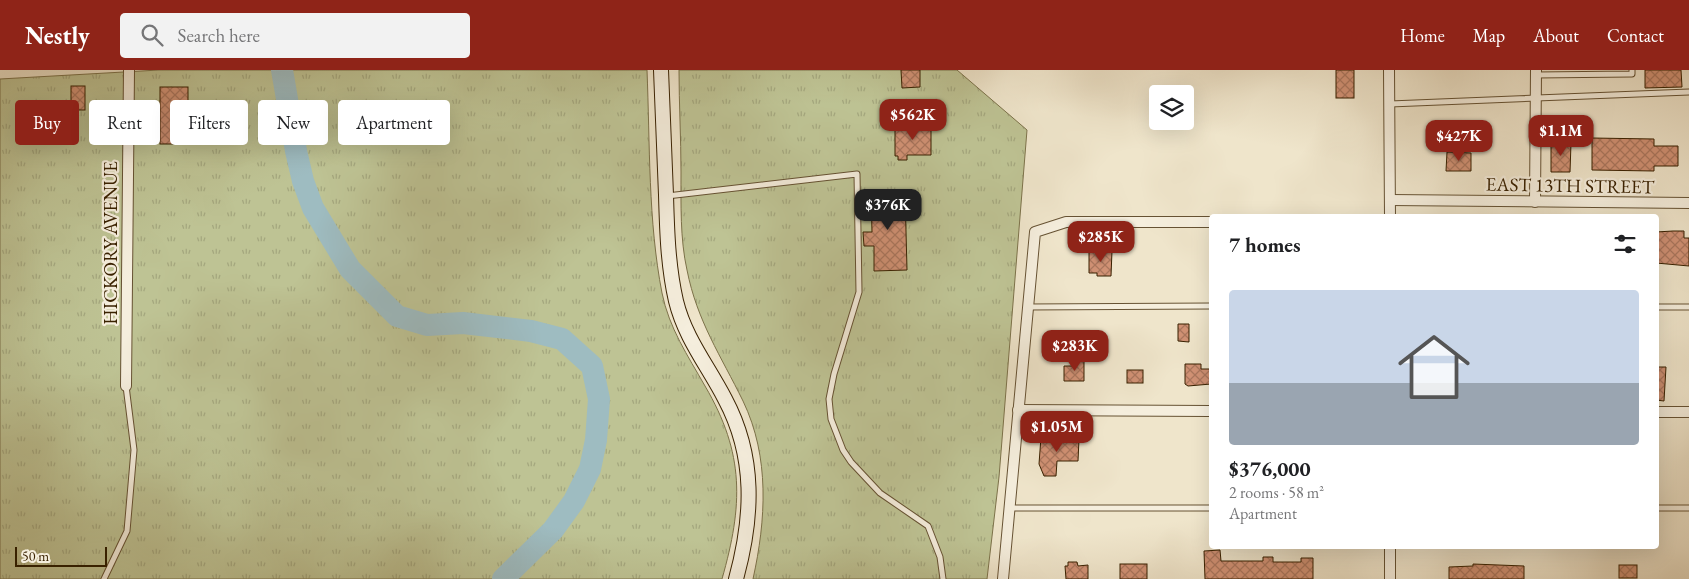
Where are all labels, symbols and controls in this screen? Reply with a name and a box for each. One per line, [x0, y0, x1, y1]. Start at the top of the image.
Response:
search box [120, 13, 470, 58]
text: Nestly [25, 20, 90, 51]
icon: search [138, 21, 166, 49]
text: Search here [178, 23, 260, 48]
text: Home [1400, 24, 1445, 47]
text: Map [1473, 24, 1505, 47]
text: About [1533, 24, 1579, 47]
text: Contact [1607, 24, 1664, 47]
map controls [1149, 85, 1194, 130]
button: layers [1149, 85, 1194, 130]
pin: $562K [878, 98, 948, 141]
chip: Buy [15, 100, 79, 145]
chip: Rent [89, 100, 160, 145]
chip: Filters [170, 100, 248, 145]
chip: New [258, 100, 328, 145]
chip: Apartment [338, 100, 450, 145]
text: $562K [891, 104, 935, 125]
pin: $1.1M [1526, 114, 1596, 157]
pin: $427K [1424, 119, 1494, 162]
text: $1.1M [1540, 120, 1582, 141]
text: $427K [1437, 125, 1481, 146]
street label: HICKORY AVENUE [98, 161, 123, 325]
street label: EAST 13TH STREET [1485, 172, 1655, 199]
pin: $376K [853, 189, 923, 231]
text: $376K [866, 194, 910, 215]
pin: $285K [1066, 220, 1136, 263]
text: $285K [1079, 226, 1123, 247]
icon: filters [1611, 230, 1639, 258]
text: 7 homes [1229, 231, 1301, 258]
icon: home [1389, 322, 1479, 412]
pin: $283K [1040, 330, 1110, 372]
text: $283K [1053, 335, 1097, 356]
pin: $1.05M [1016, 410, 1098, 453]
text: $1.05M [1031, 416, 1083, 437]
text: $376,000 [1229, 455, 1311, 482]
text: 2 rooms · 58 m² [1229, 482, 1324, 503]
text: Apartment [1229, 503, 1297, 524]
scale bar [15, 544, 108, 567]
text: 50 m [22, 547, 49, 565]

